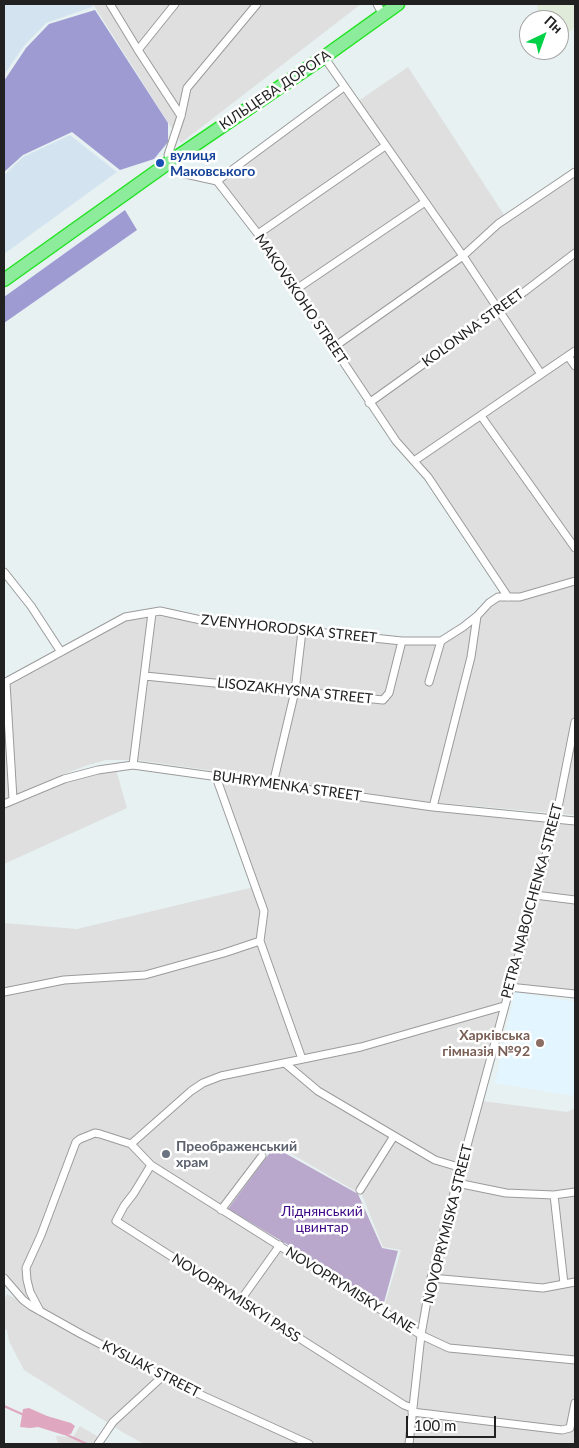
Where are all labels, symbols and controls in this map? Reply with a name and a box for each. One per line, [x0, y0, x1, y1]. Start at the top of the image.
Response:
north arrow [519, 10, 569, 60]
text: Пн [541, 12, 566, 37]
street label: КІЛЬЦЕВА ДОРОГА [216, 47, 334, 133]
place label: вулиця Маковського [170, 147, 255, 180]
marker: вулиця Маковського [154, 157, 166, 169]
street label: MAKOVSKOHO STREET [251, 231, 351, 367]
street label: KOLONNA STREET [419, 286, 527, 370]
street label: ZVENYHORODSKA STREET [200, 611, 378, 647]
street label: LISOZAKHYSNA STREET [216, 674, 374, 708]
street label: BUHRYMENKA STREET [211, 767, 363, 805]
street label: PETRA NABOICHENKA STREET [498, 802, 566, 1000]
place label: Харківська гімназія №92 [442, 1027, 530, 1060]
marker: Харківська гімназія №92 [534, 1037, 546, 1049]
place label: Преображенський храм [176, 1138, 297, 1170]
street label: NOVOPRYMISKA STREET [420, 1143, 476, 1305]
marker: Преображенський храм [160, 1148, 172, 1160]
park label: Ліднянський цвинтар [281, 1203, 363, 1236]
street label: NOVOPRYMISKY LANE [282, 1243, 418, 1337]
street label: NOVOPRYMISKYI PASS [169, 1250, 303, 1346]
street label: KYSLIAK STREET [99, 1337, 203, 1401]
scale bar [409, 1406, 499, 1438]
text: 100 m [414, 1416, 456, 1434]

